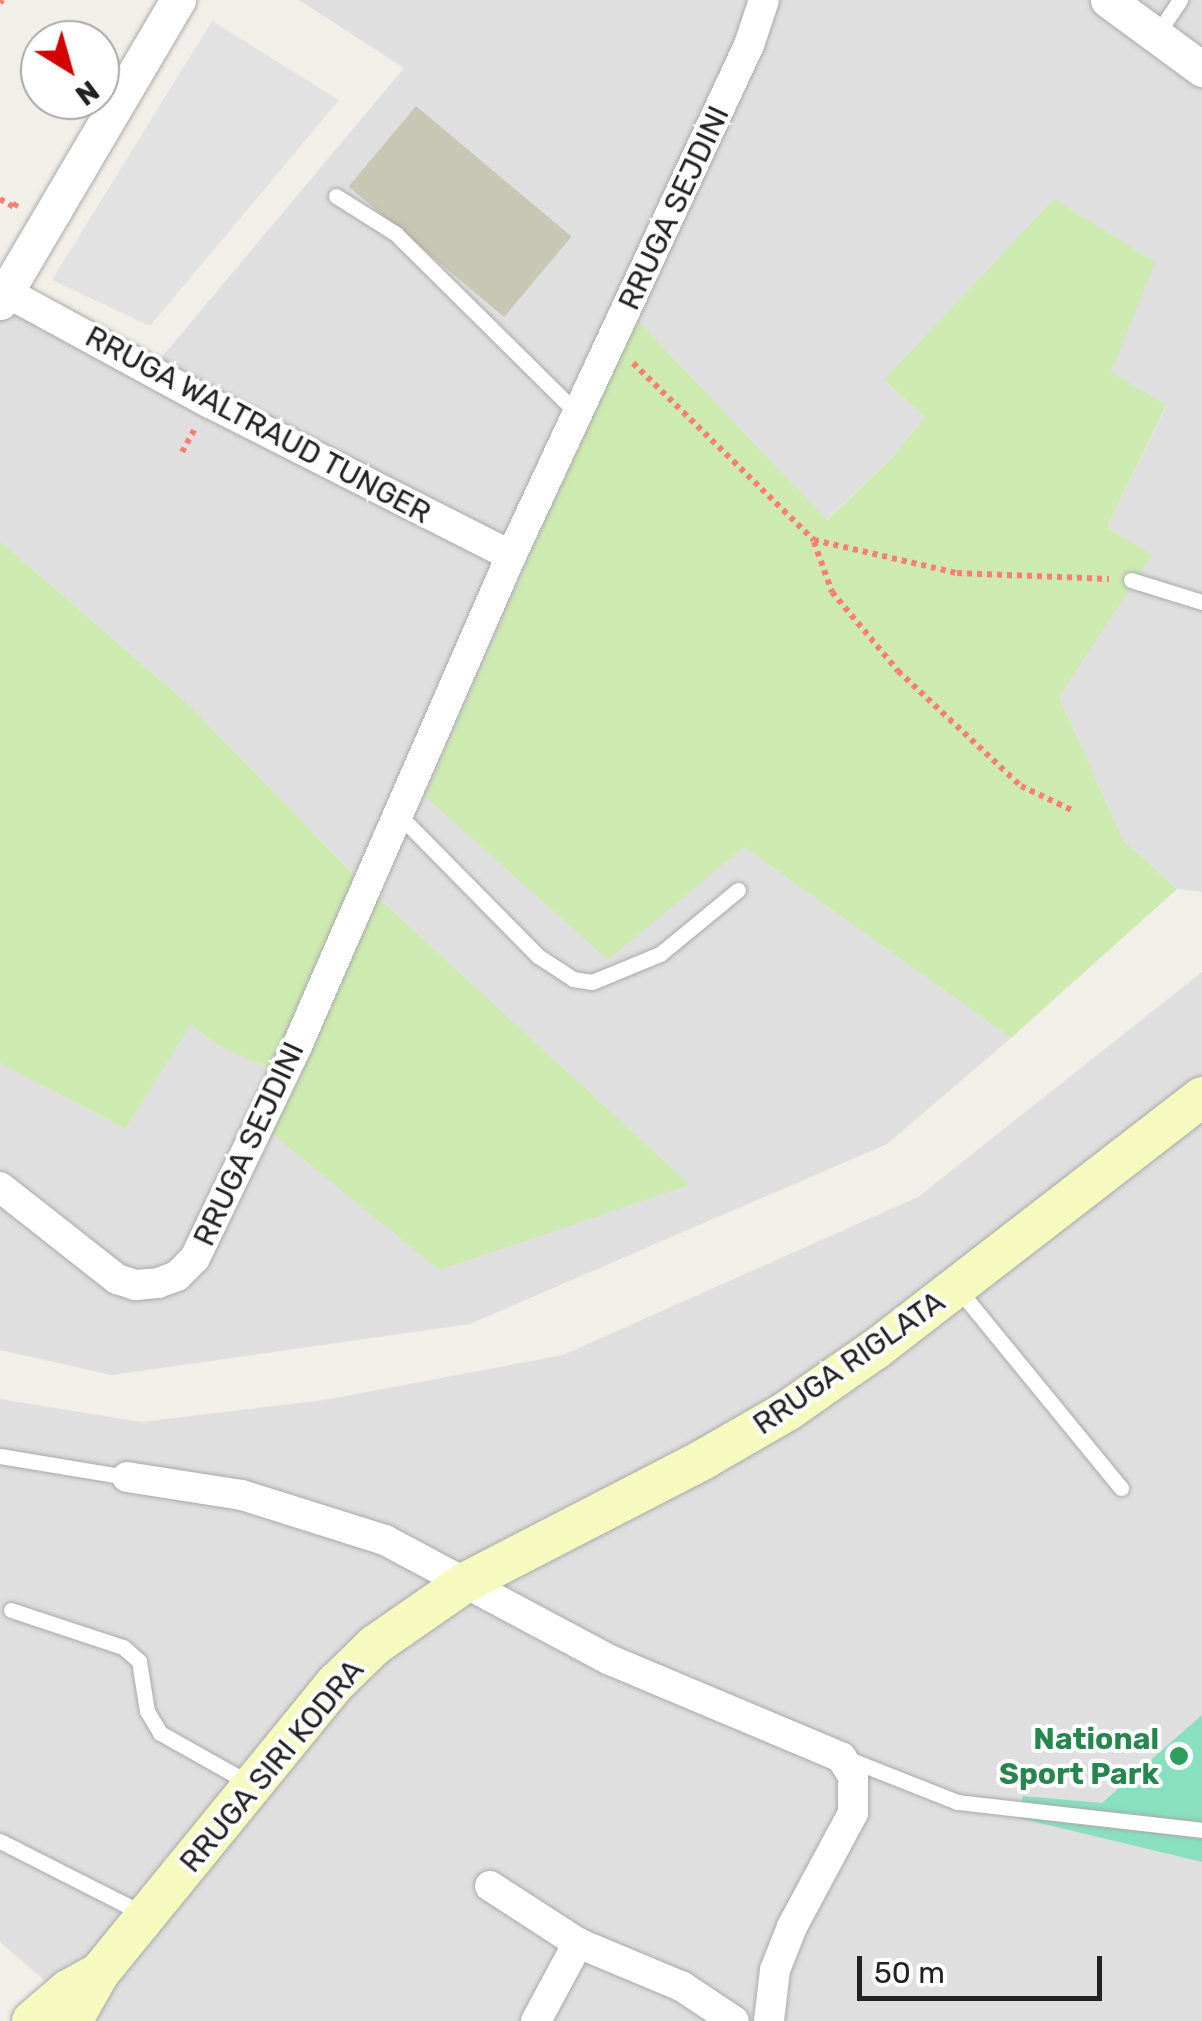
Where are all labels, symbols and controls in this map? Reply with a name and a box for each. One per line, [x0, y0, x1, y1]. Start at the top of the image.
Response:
north arrow [20, 20, 120, 120]
text: N [69, 74, 105, 112]
street label: RRUGA SEJDINI [611, 100, 737, 316]
street label: RRUGA WALTRAUD TUNGER [78, 318, 438, 532]
street label: RRUGA SEJDINI [186, 1036, 312, 1252]
street label: RRUGA RIGLATA [746, 1283, 952, 1443]
street label: RRUGA SIRI KODRA [172, 1652, 372, 1880]
place label: National Sport Park [999, 1721, 1159, 1792]
marker: National Sport Park [1168, 1745, 1190, 1767]
scale bar [862, 1936, 1107, 1998]
text: 50 m [874, 1955, 945, 1991]

